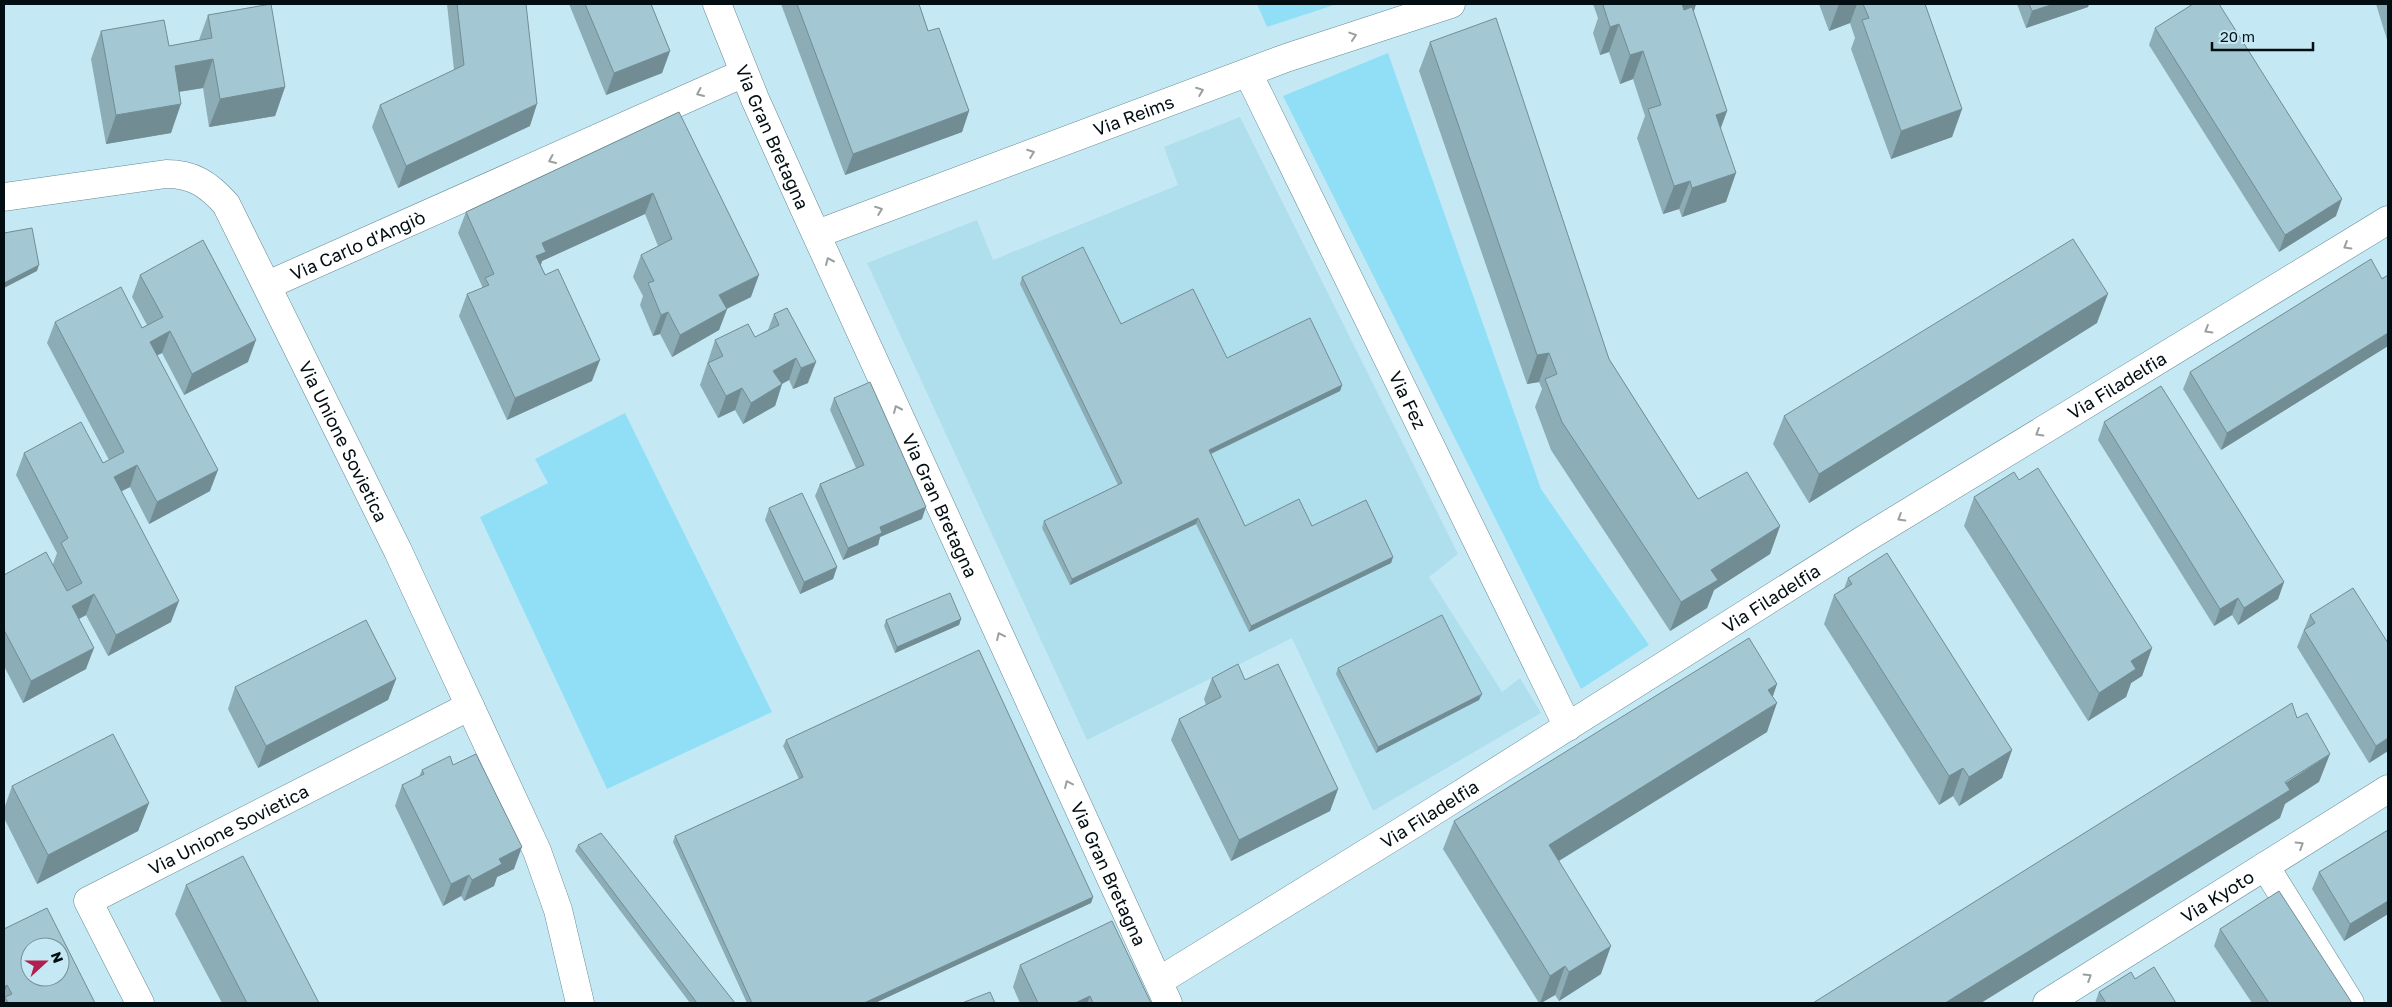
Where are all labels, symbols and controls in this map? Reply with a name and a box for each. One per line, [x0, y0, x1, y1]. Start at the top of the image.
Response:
scale bar [2212, 20, 2313, 52]
text: 20 m [2220, 27, 2255, 45]
one-way arrow [1348, 32, 1357, 42]
street label: Via Gran Bretagna [731, 61, 814, 213]
one-way arrow [696, 87, 705, 97]
one-way arrow [1195, 87, 1204, 97]
street label: Via Reims [1090, 90, 1177, 140]
one-way arrow [1026, 149, 1035, 159]
one-way arrow [548, 153, 557, 164]
street label: Via Carlo d'Angiò [287, 206, 428, 285]
one-way arrow [874, 206, 883, 216]
one-way arrow [2343, 239, 2352, 249]
one-way arrow [825, 257, 836, 266]
one-way arrow [2204, 324, 2213, 334]
street label: Via Filadelfia [2063, 347, 2170, 424]
street label: Via Unione Sovietica [294, 357, 393, 525]
street label: Via Fez [1385, 367, 1431, 433]
one-way arrow [892, 405, 903, 414]
one-way arrow [2036, 427, 2045, 436]
street label: Via Gran Bretagna [898, 430, 983, 581]
one-way arrow [1897, 511, 1906, 521]
street label: Via Filadelfia [1718, 559, 1824, 637]
one-way arrow [996, 632, 1007, 641]
street label: Via Filadelfia [1376, 775, 1483, 853]
street label: Via Unione Sovietica [145, 779, 312, 879]
one-way arrow [1064, 780, 1074, 789]
street label: Via Gran Bretagna [1066, 798, 1151, 949]
one-way arrow [2294, 841, 2303, 851]
street label: Via Kyoto [2177, 865, 2258, 927]
north arrow [20, 937, 70, 987]
text: N [48, 949, 67, 965]
one-way arrow [2082, 974, 2091, 984]

